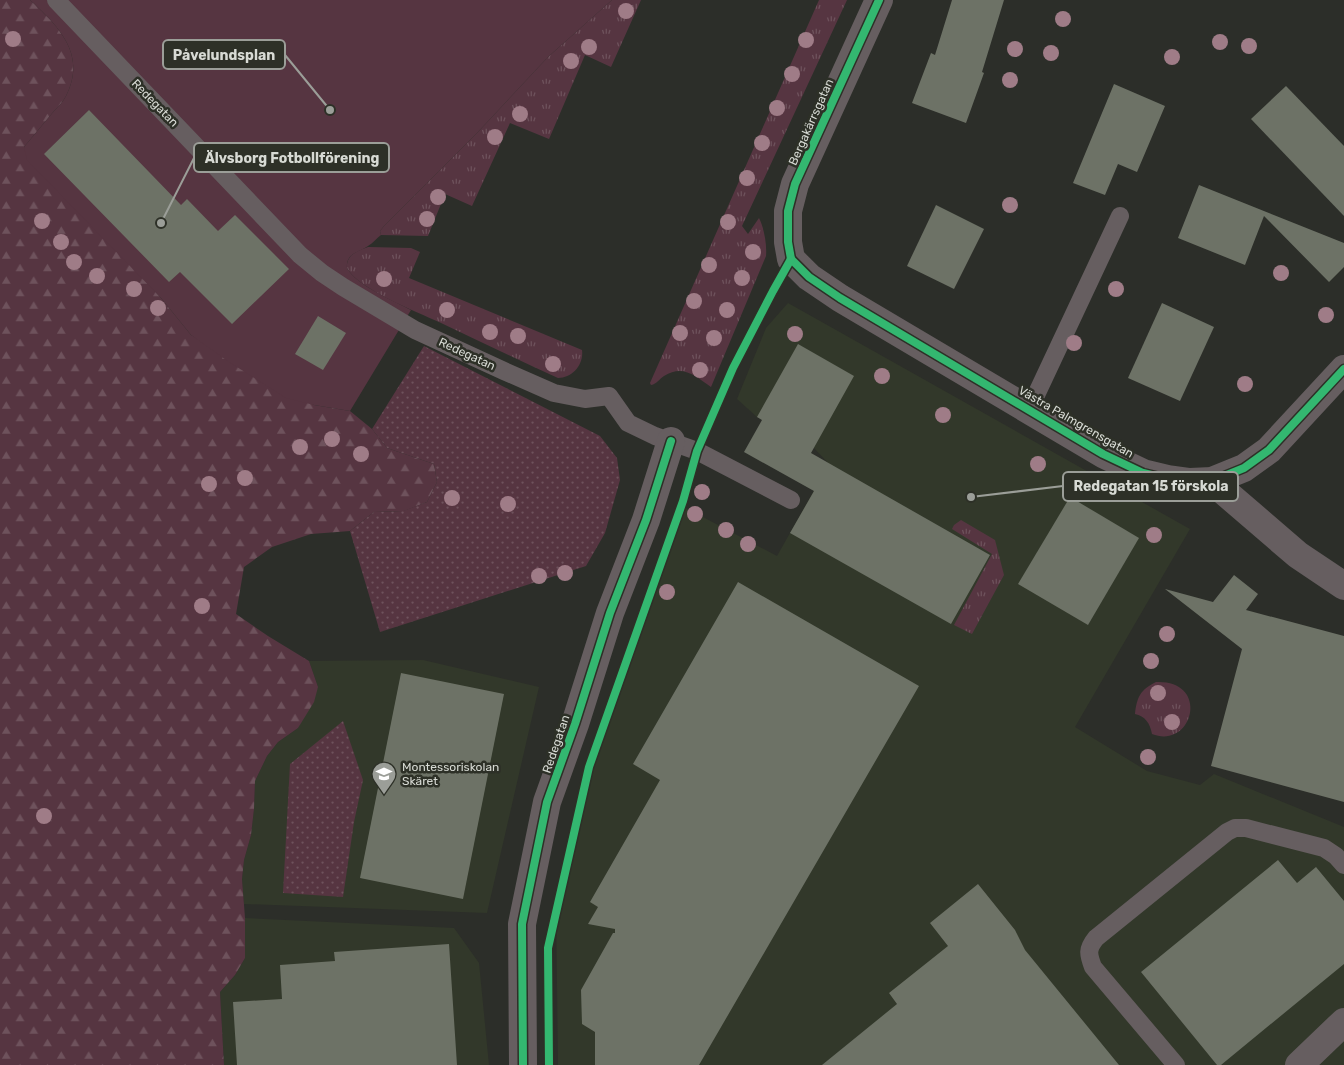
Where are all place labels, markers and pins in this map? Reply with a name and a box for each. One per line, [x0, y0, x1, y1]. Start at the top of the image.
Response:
callout: Påvelundsplan [163, 40, 285, 69]
callout: Älvsborg Fotbollförening [194, 143, 389, 172]
callout: Redegatan 15 förskola [1063, 472, 1238, 501]
place label: Montessoriskolan Skäret [402, 760, 499, 788]
school or university icon: Montessoriskolan Skäret [371, 761, 397, 795]

